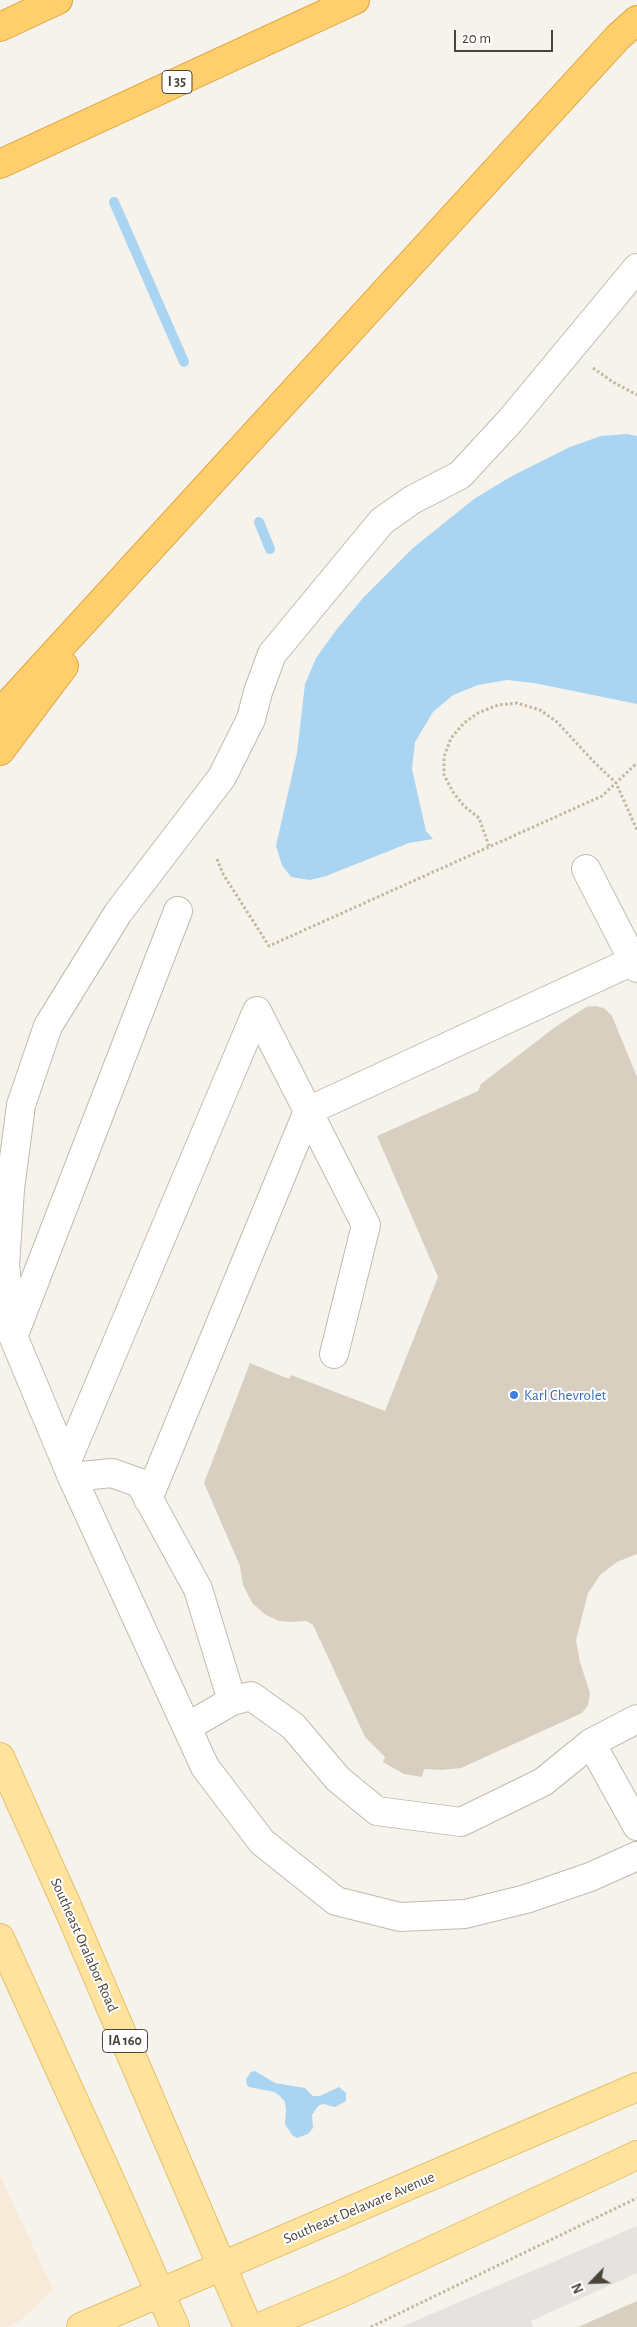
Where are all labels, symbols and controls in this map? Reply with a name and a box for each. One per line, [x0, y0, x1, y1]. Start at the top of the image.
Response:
scale bar [457, 20, 556, 52]
text: 20 m [462, 31, 491, 46]
road number: I 35 [162, 70, 192, 94]
place label: Karl Chevrolet [524, 1386, 606, 1404]
marker: Karl Chevrolet [508, 1389, 520, 1401]
street label: Southeast Oralabor Road [46, 1875, 122, 2015]
road number: IA 160 [102, 2030, 148, 2052]
street label: Southeast Delaware Avenue [281, 2168, 437, 2248]
north arrow [567, 2257, 617, 2307]
text: N [570, 2281, 587, 2295]

